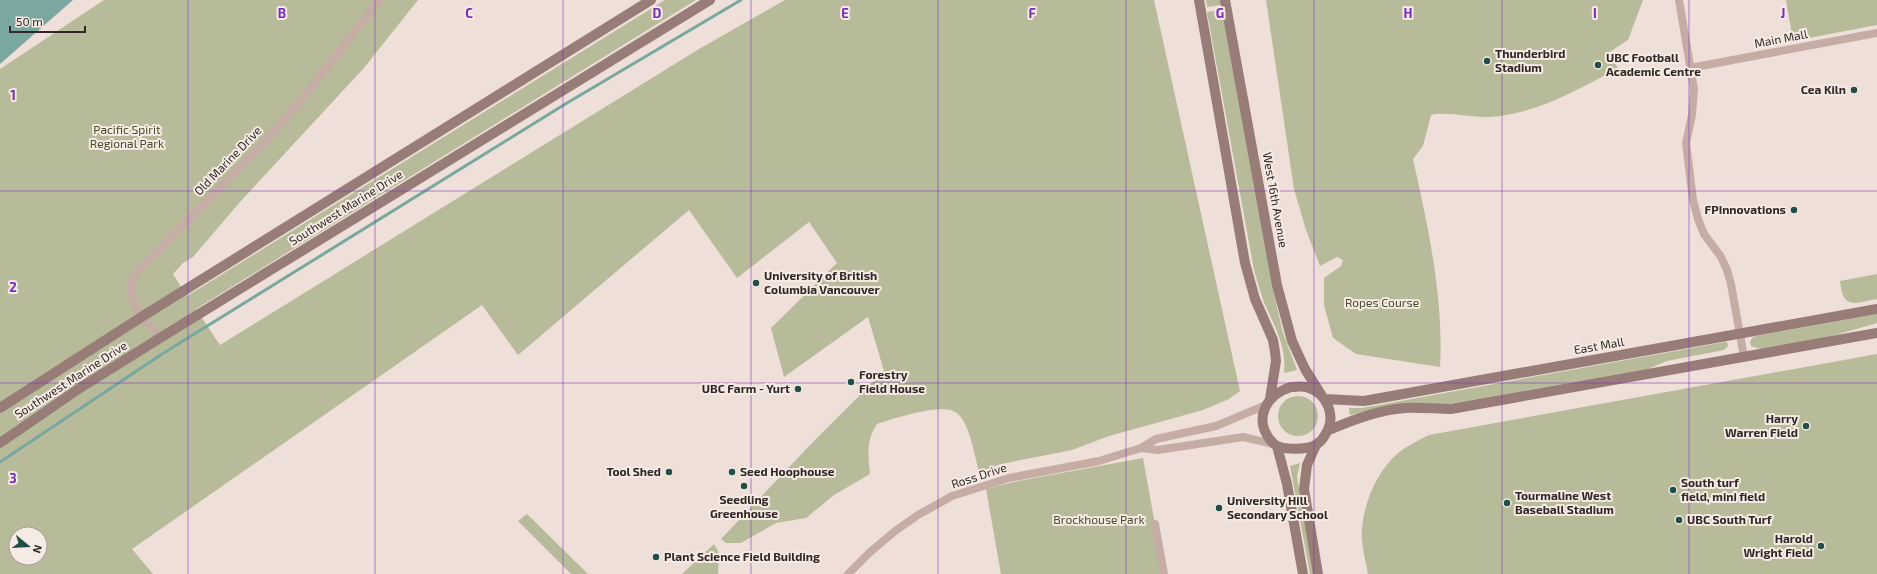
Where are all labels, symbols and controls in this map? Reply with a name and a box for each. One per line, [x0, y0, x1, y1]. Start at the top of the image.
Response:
text: B [278, 5, 286, 21]
text: C [465, 5, 473, 21]
text: D [653, 5, 662, 21]
text: E [841, 5, 849, 21]
text: F [1028, 5, 1036, 21]
text: G [1216, 5, 1224, 21]
text: H [1404, 5, 1413, 21]
text: I [1593, 5, 1597, 21]
text: J [1781, 5, 1785, 21]
scale bar [10, 8, 85, 34]
text: 50 m [16, 14, 43, 28]
street label: Main Mall [1753, 26, 1809, 50]
place label: Thunderbird Stadium [1495, 46, 1566, 74]
place label: UBC Football Academic Centre [1606, 50, 1701, 78]
marker: Thunderbird Stadium [1482, 56, 1492, 66]
marker: UBC Football Academic Centre [1593, 60, 1603, 70]
place label: Cea Kiln [1801, 82, 1846, 96]
marker: Cea Kiln [1849, 85, 1859, 95]
text: 1 [10, 87, 16, 103]
park label: Pacific Spirit Regional Park [90, 122, 164, 150]
street label: Old Marine Drive [191, 123, 264, 198]
street label: West 16th Avenue [1261, 151, 1291, 249]
street label: Southwest Marine Drive [286, 166, 405, 248]
place label: FPInnovations [1705, 202, 1786, 216]
marker: FPInnovations [1789, 205, 1799, 215]
place label: University of British Columbia Vancouver [764, 268, 880, 296]
marker: University of British Columbia Vancouver [751, 278, 761, 288]
text: 2 [9, 279, 17, 295]
park label: Ropes Course [1345, 295, 1419, 309]
street label: East Mall [1573, 334, 1626, 356]
street label: Southwest Marine Drive [12, 338, 129, 421]
place label: Forestry Field House [859, 367, 925, 395]
marker: Forestry Field House [846, 377, 856, 387]
place label: UBC Farm - Yurt [702, 381, 790, 395]
marker: UBC Farm - Yurt [793, 384, 803, 394]
place label: Harry Warren Field [1725, 411, 1798, 439]
marker: Harry Warren Field [1801, 421, 1811, 431]
street label: Ross Drive [949, 460, 1008, 491]
place label: Tool Shed [606, 464, 661, 478]
place label: Seed Hoophouse [740, 464, 835, 478]
marker: Tool Shed [664, 467, 674, 477]
marker: Seed Hoophouse [727, 467, 737, 477]
text: 3 [9, 470, 17, 486]
place label: South turf field, mini field [1681, 475, 1765, 503]
marker: Seedling Greenhouse [739, 481, 749, 491]
marker: South turf field, mini field [1668, 485, 1678, 495]
place label: Tourmaline West Baseball Stadium [1515, 488, 1614, 516]
place label: Seedling Greenhouse [710, 492, 778, 520]
place label: University Hill Secondary School [1227, 493, 1328, 522]
marker: Tourmaline West Baseball Stadium [1502, 498, 1512, 508]
marker: University Hill Secondary School [1214, 503, 1224, 513]
park label: Brockhouse Park [1053, 512, 1145, 526]
place label: UBC South Turf [1687, 512, 1773, 526]
marker: UBC South Turf [1674, 515, 1684, 525]
north arrow [8, 526, 48, 566]
place label: Harold Wright Field [1743, 531, 1813, 559]
marker: Harold Wright Field [1816, 541, 1826, 551]
text: N [31, 543, 45, 555]
place label: Plant Science Field Building [664, 549, 820, 563]
marker: Plant Science Field Building [651, 552, 661, 562]

